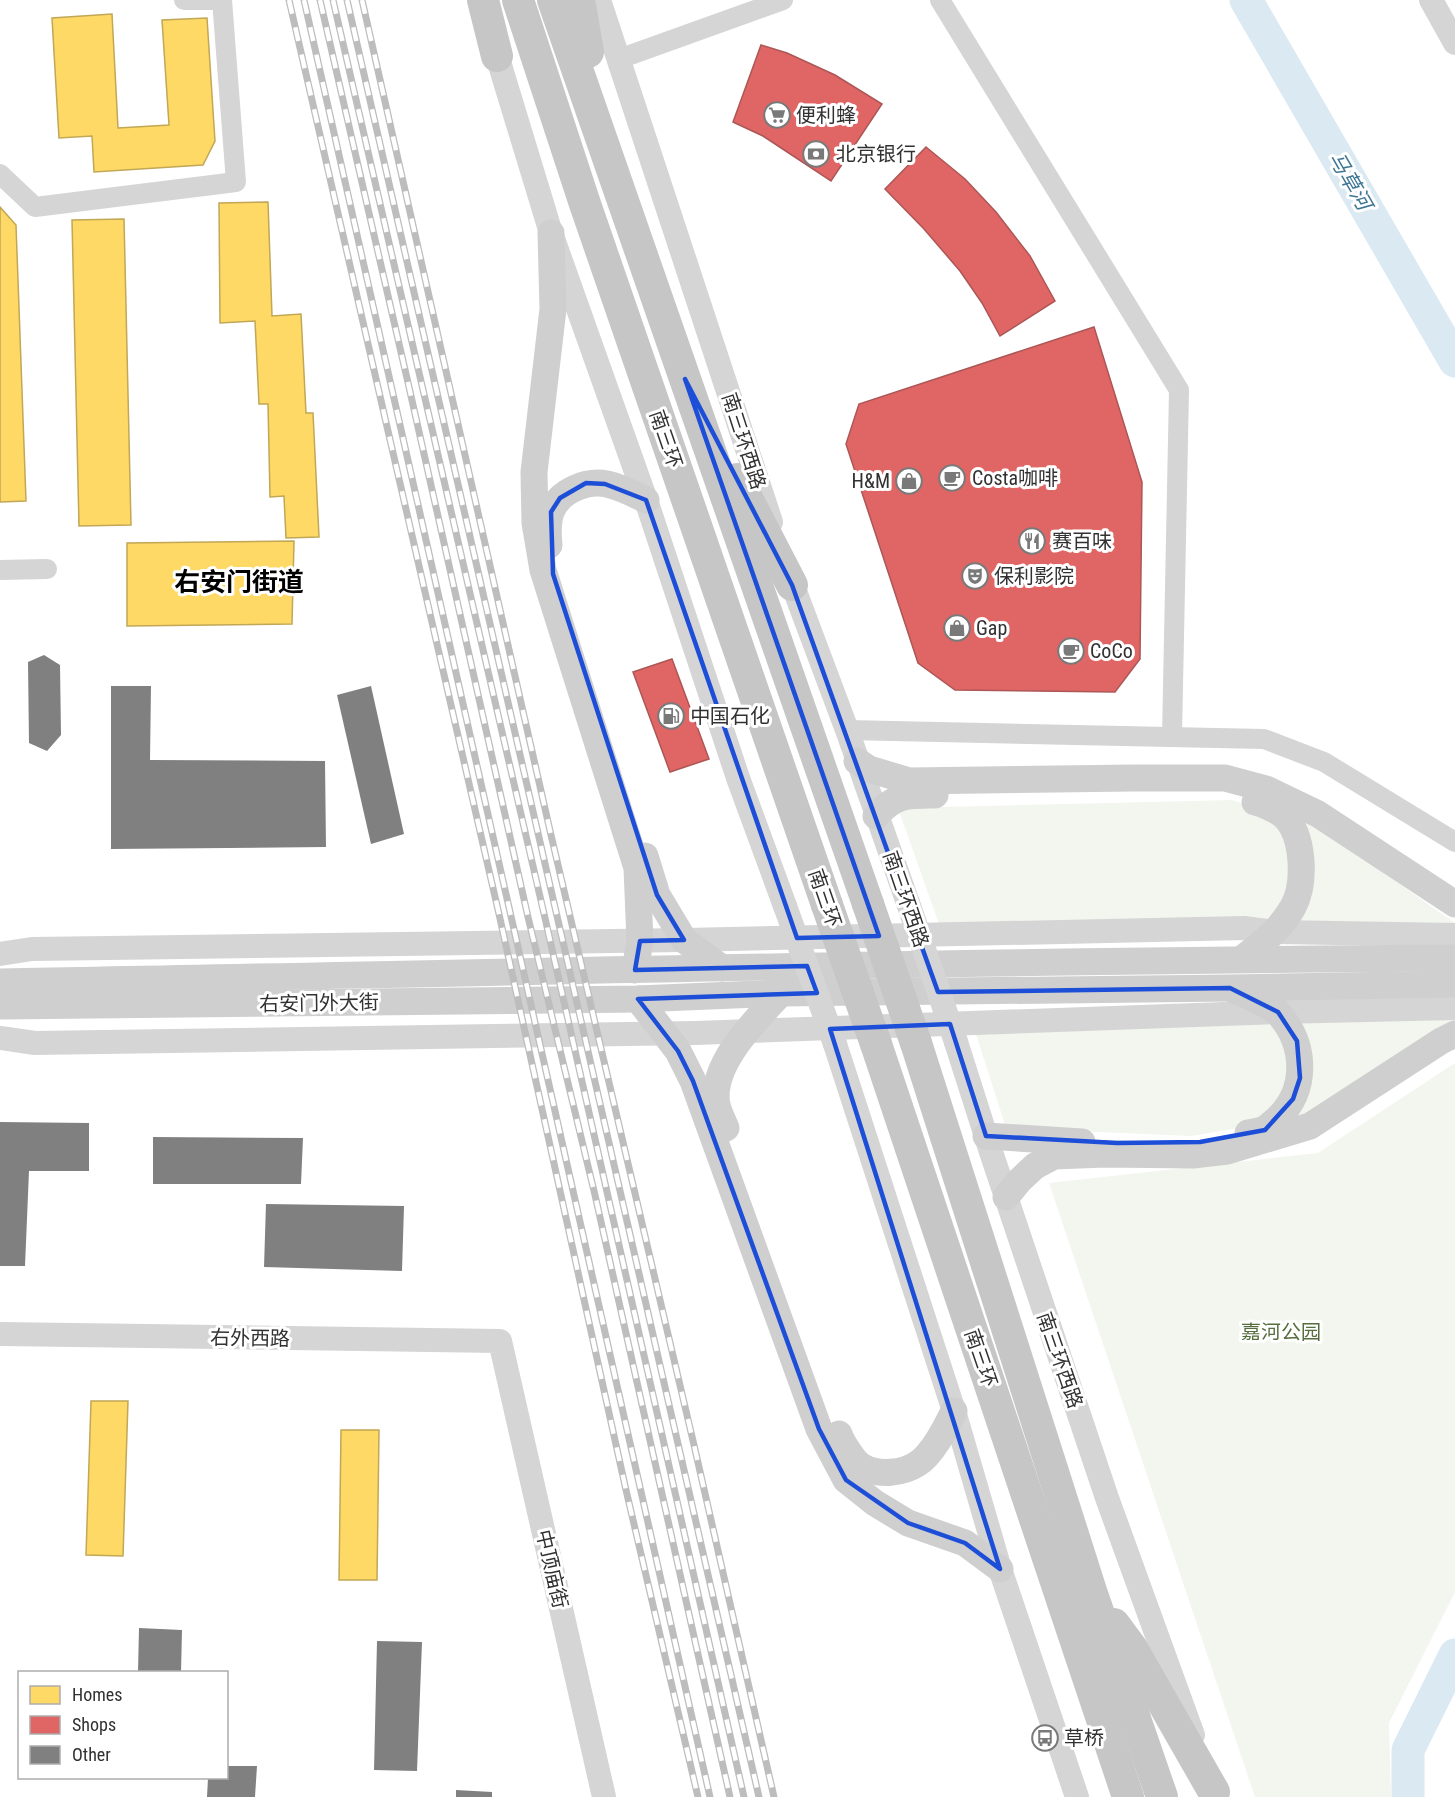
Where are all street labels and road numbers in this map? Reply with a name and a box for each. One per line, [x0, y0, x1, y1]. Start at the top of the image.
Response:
street label: 南三环西路 [717, 390, 771, 492]
street label: 南三环 [645, 407, 687, 471]
street label: 南三环西路 [878, 848, 934, 950]
street label: 南三环 [804, 866, 846, 930]
street label: 右安门外大街 [259, 990, 379, 1016]
street label: 南三环西路 [1032, 1309, 1088, 1411]
street label: 右外西路 [210, 1325, 290, 1351]
street label: 南三环 [960, 1326, 1002, 1390]
street label: 中顶庙街 [531, 1527, 573, 1611]

